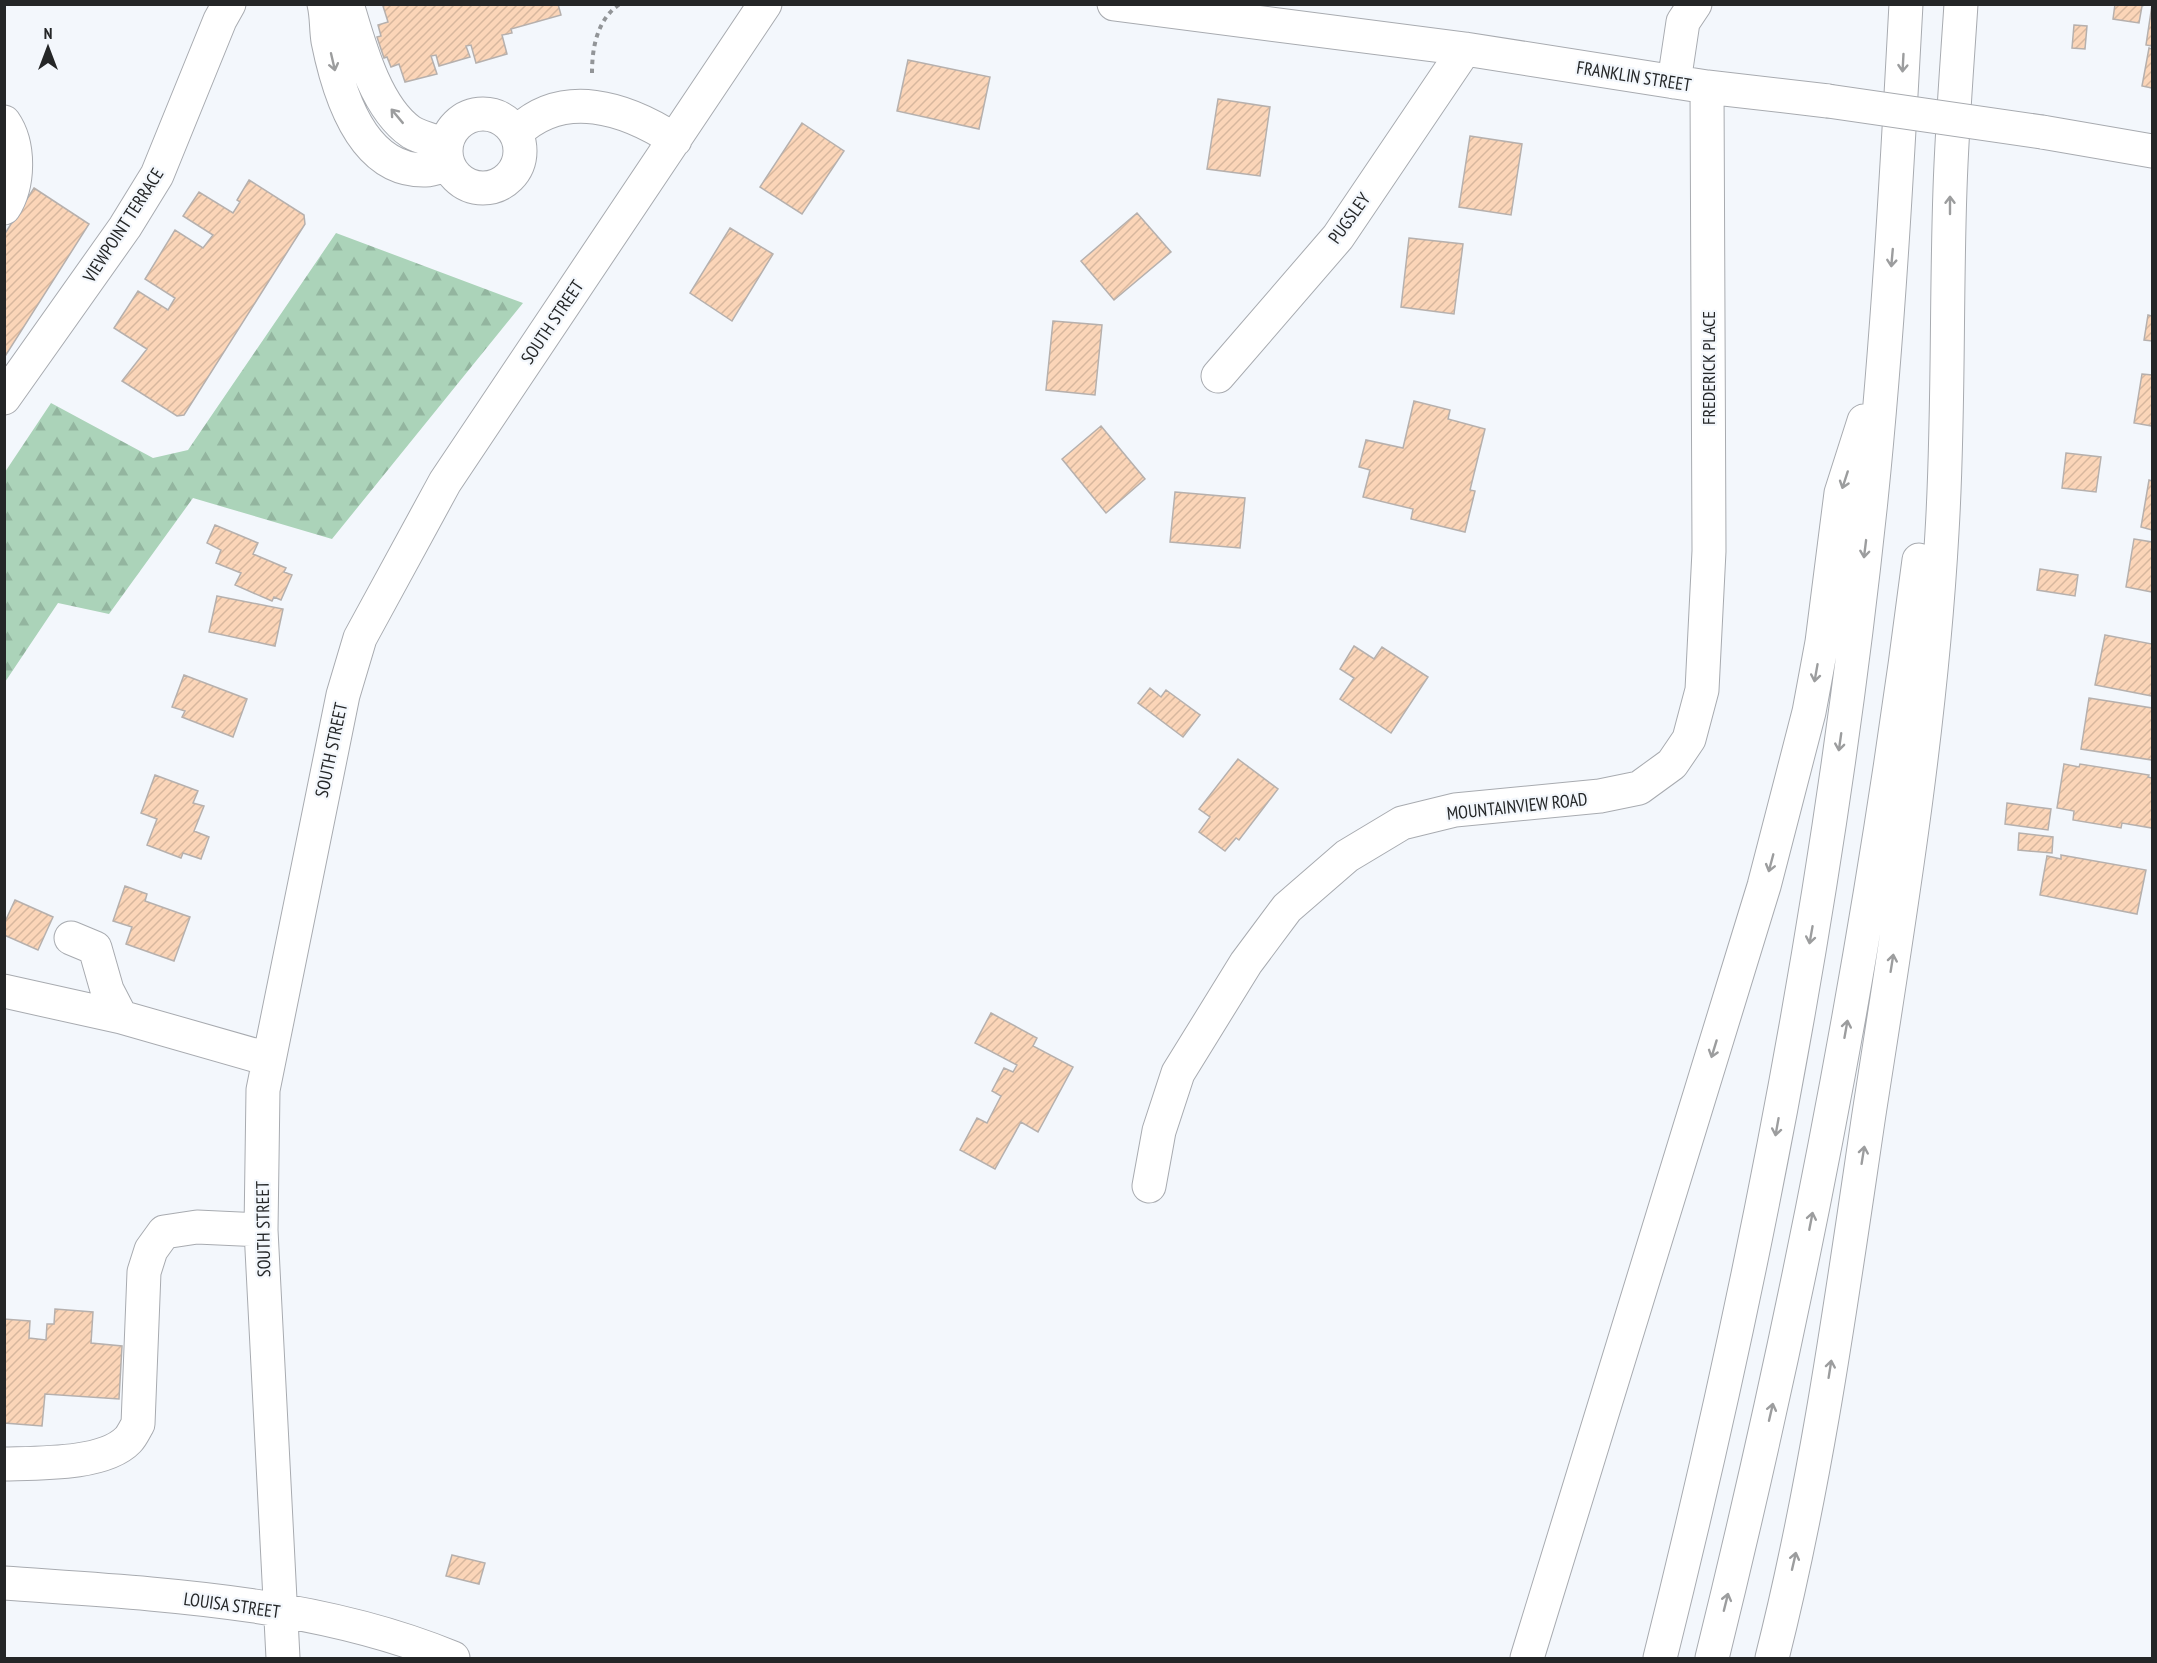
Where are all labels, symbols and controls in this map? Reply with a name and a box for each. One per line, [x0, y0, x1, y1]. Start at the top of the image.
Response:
north arrow [18, 18, 78, 78]
text: N [44, 23, 52, 43]
one-way arrow [328, 52, 340, 71]
one-way arrow [1897, 52, 1908, 72]
street label: FRANKLIN STREET [1575, 56, 1693, 96]
one-way arrow [391, 108, 404, 124]
street label: VIEWPOINT TERRACE [77, 164, 168, 287]
street label: PUGSLEY [1323, 187, 1376, 248]
one-way arrow [1944, 195, 1955, 215]
one-way arrow [1886, 247, 1897, 267]
street label: SOUTH STREET [516, 276, 588, 368]
street label: FREDERICK PLACE [1697, 311, 1720, 425]
one-way arrow [1839, 470, 1850, 489]
one-way arrow [1859, 538, 1870, 558]
one-way arrow [1810, 663, 1821, 682]
street label: SOUTH STREET [310, 700, 352, 800]
one-way arrow [1834, 732, 1845, 751]
street label: MOUNTAINVIEW ROAD [1446, 787, 1588, 825]
one-way arrow [1764, 853, 1776, 872]
one-way arrow [1805, 924, 1816, 944]
one-way arrow [1887, 953, 1898, 973]
one-way arrow [1841, 1020, 1852, 1040]
one-way arrow [1708, 1039, 1719, 1058]
one-way arrow [1771, 1117, 1782, 1136]
one-way arrow [1858, 1146, 1869, 1166]
street label: SOUTH STREET [251, 1181, 275, 1277]
one-way arrow [1806, 1212, 1817, 1231]
one-way arrow [1825, 1360, 1836, 1379]
one-way arrow [1766, 1403, 1777, 1422]
one-way arrow [1789, 1551, 1801, 1570]
street label: LOUISA STREET [182, 1587, 282, 1623]
one-way arrow [1720, 1593, 1732, 1612]

